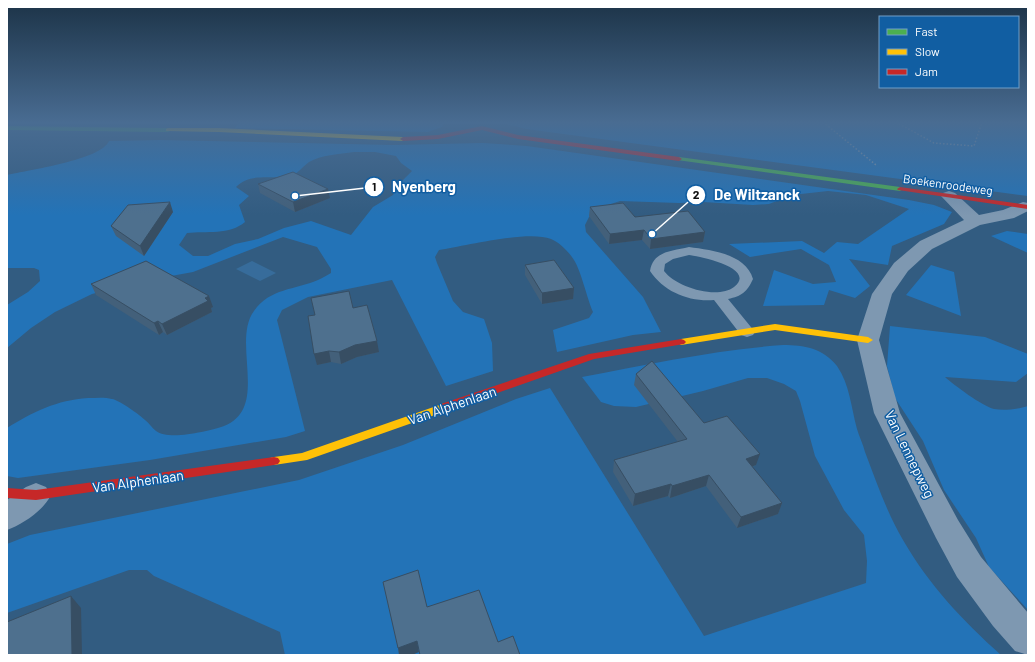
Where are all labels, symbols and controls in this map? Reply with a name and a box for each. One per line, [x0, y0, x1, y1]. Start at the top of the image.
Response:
legend [879, 16, 1019, 88]
text: Fast [915, 24, 938, 38]
text: Slow [915, 44, 940, 58]
text: Jam [915, 64, 938, 78]
street label: Boekenroodeweg [902, 171, 994, 197]
callout: Nyenberg [364, 174, 464, 201]
text: Nyenberg [392, 177, 456, 195]
text: 1 [372, 179, 376, 193]
callout: De Wiltzanck [686, 182, 808, 209]
text: De Wiltzanck [714, 185, 800, 203]
text: 2 [693, 187, 700, 201]
street label: Van Alphenlaan [406, 382, 498, 428]
street label: Van Lennepweg [881, 407, 939, 501]
street label: Van Alphenlaan [91, 466, 185, 496]

